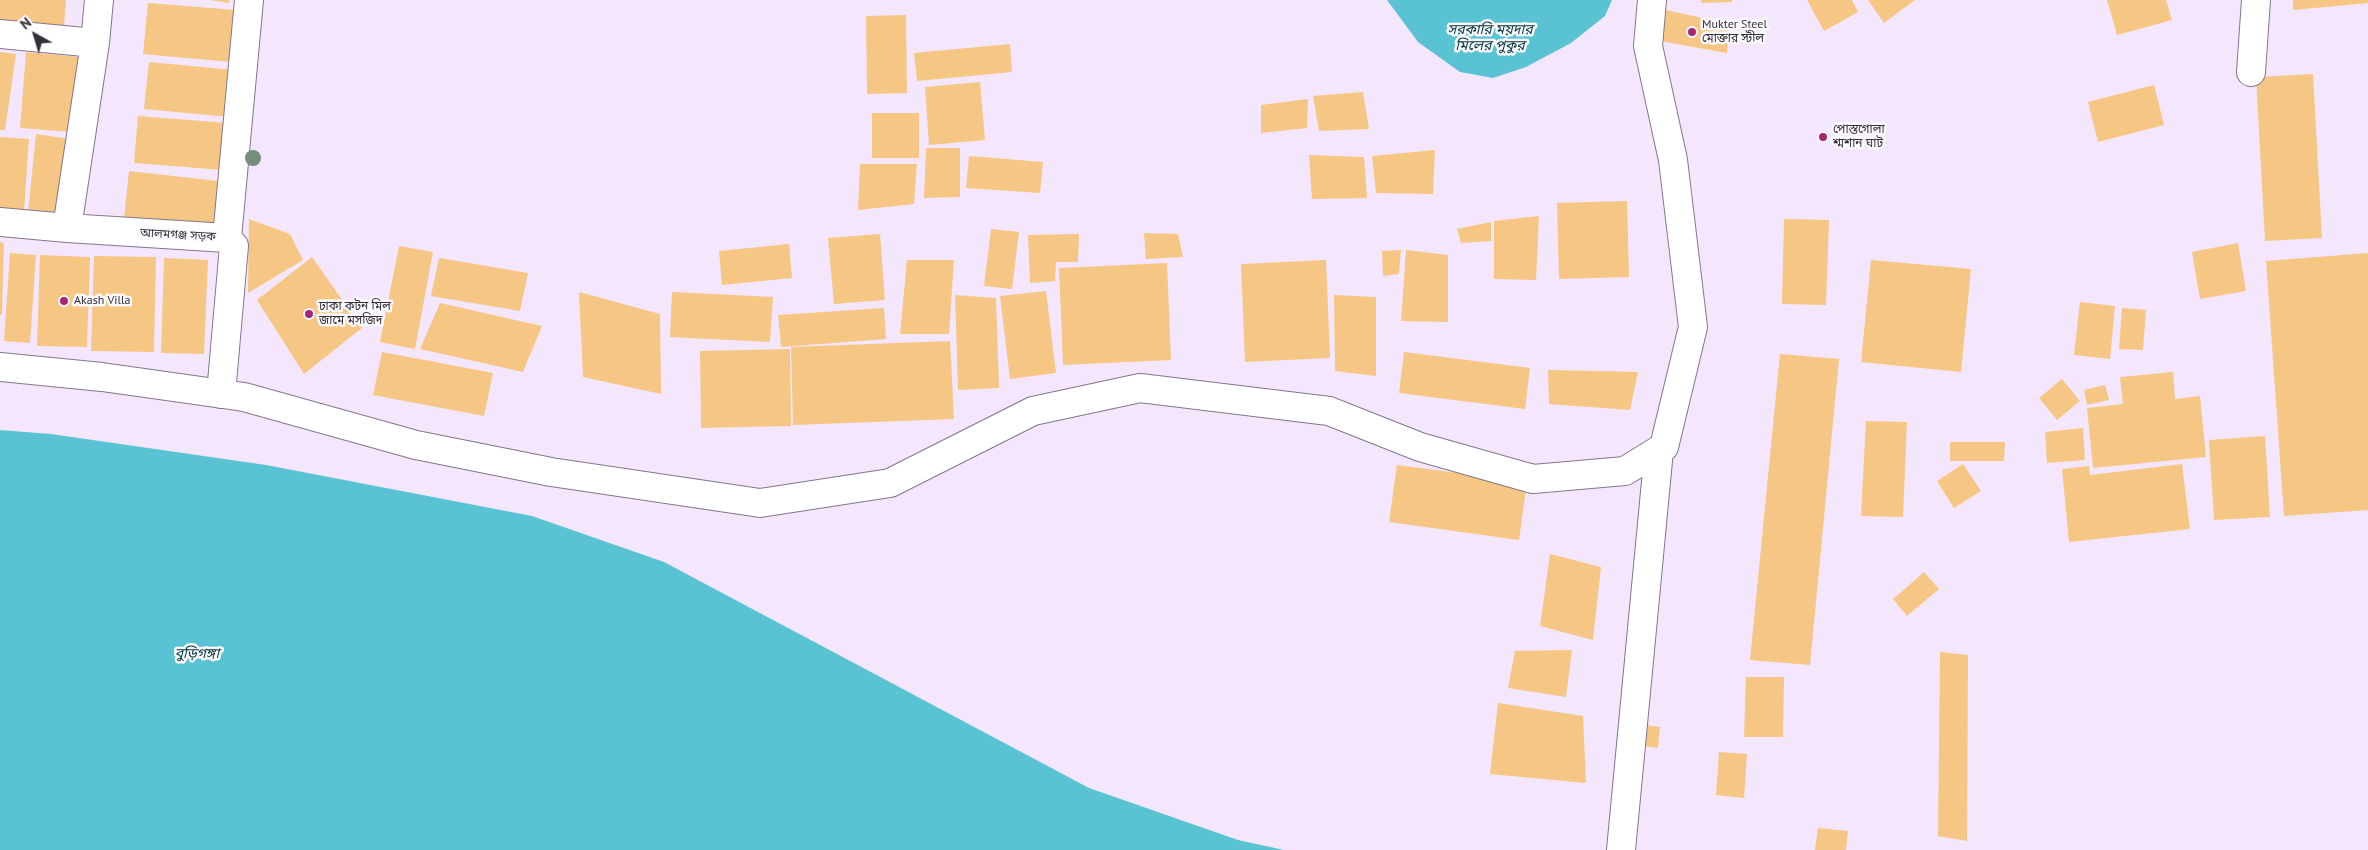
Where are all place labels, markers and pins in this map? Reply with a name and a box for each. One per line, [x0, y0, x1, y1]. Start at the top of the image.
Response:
place label: Mukter Steel মোক্তার স্টীল [1702, 18, 1767, 46]
marker: Mukter Steel মোক্তার স্টীল [1686, 26, 1698, 38]
place label: পোস্তগোলা শ্মশান ঘাট [1833, 123, 1885, 151]
marker: পোস্তগোলা শ্মশান ঘাট [1817, 131, 1829, 143]
place label: Akash Villa [74, 294, 131, 308]
marker: Akash Villa [58, 295, 70, 307]
place label: ঢাকা কটন মিল জামে মসজিদ [319, 300, 391, 328]
marker: ঢাকা কটন মিল জামে মসজিদ [303, 308, 315, 320]

